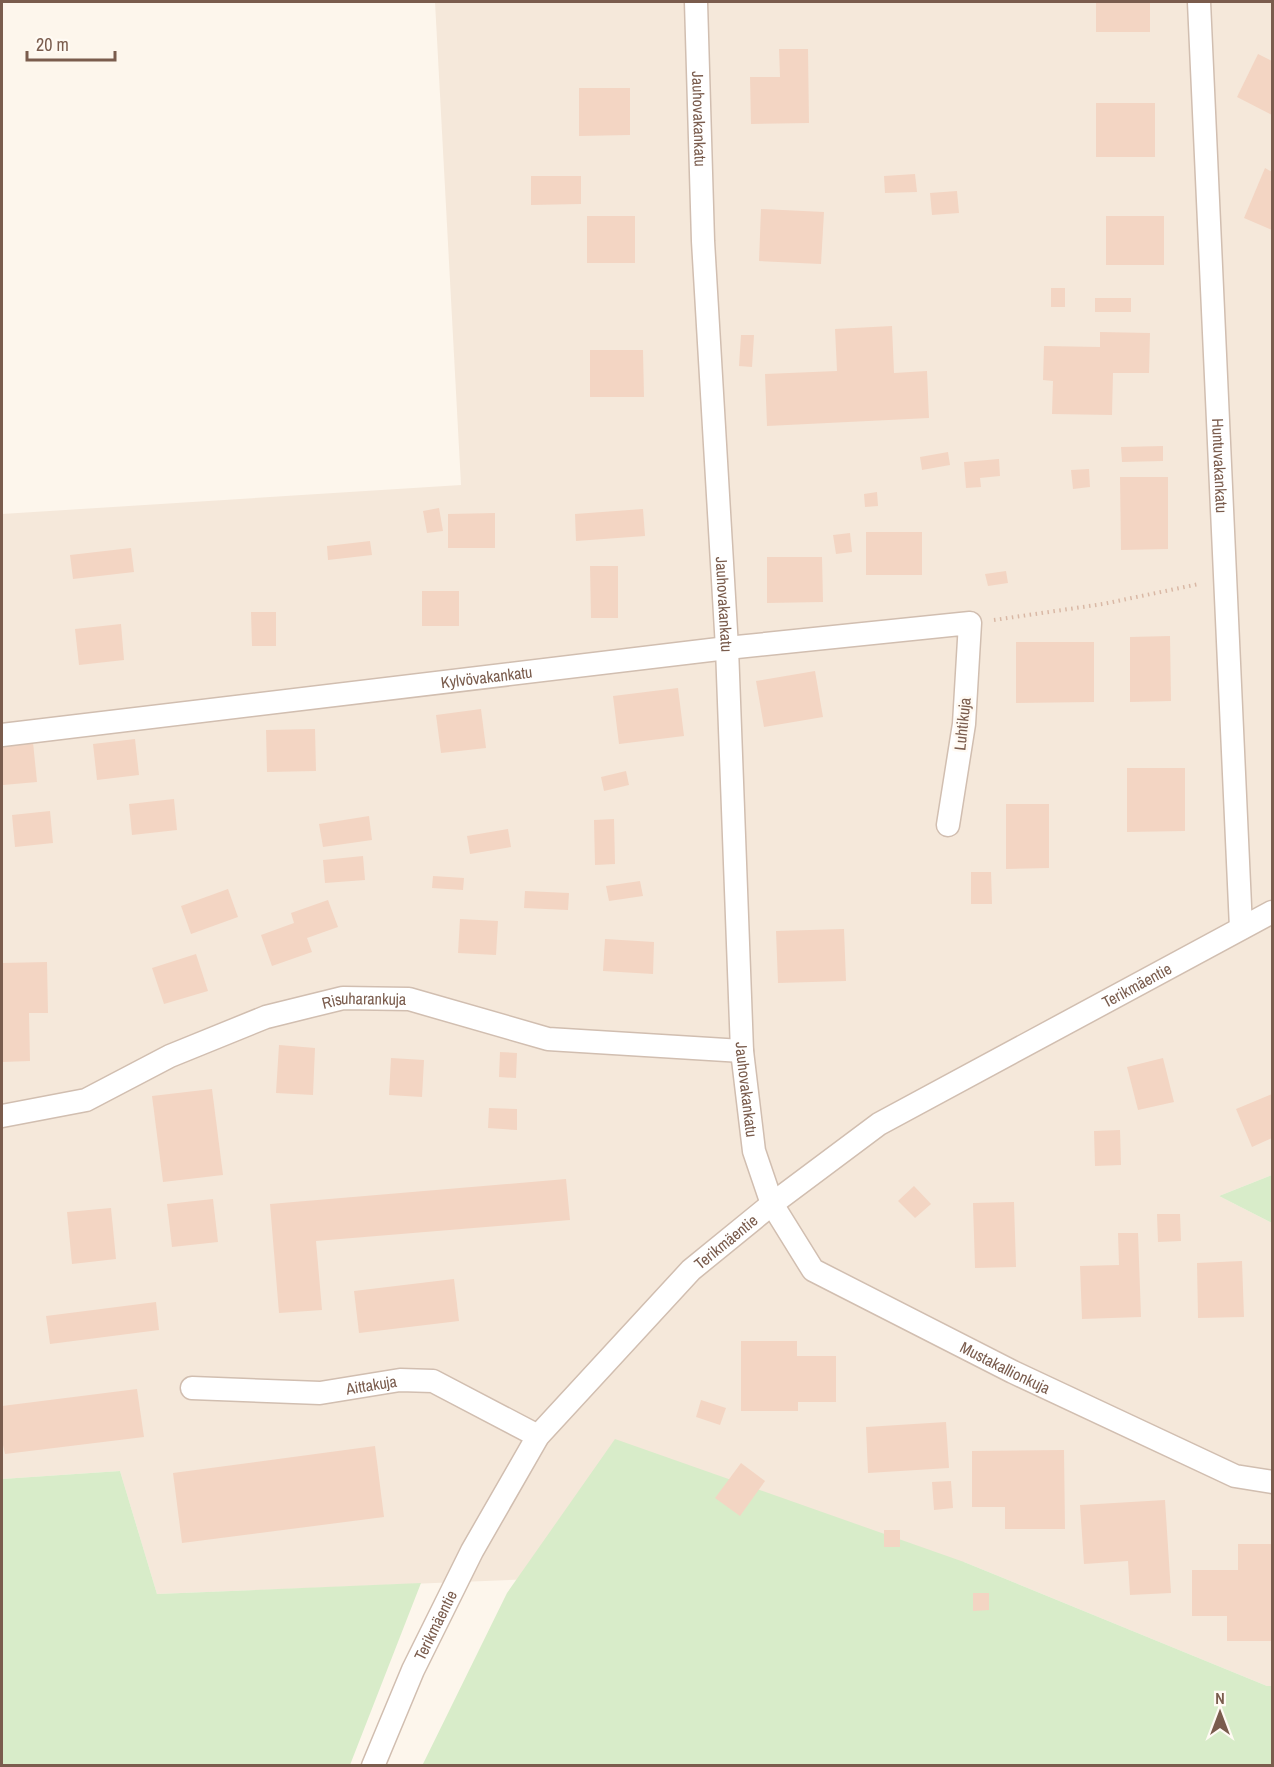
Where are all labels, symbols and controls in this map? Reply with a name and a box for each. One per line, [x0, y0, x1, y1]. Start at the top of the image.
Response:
scale bar [27, 24, 116, 62]
text: 20 m [36, 32, 69, 57]
street label: Jauhovakankatu [687, 71, 712, 167]
street label: Huntuvakankatu [1207, 418, 1233, 513]
street label: Jauhovakankatu [711, 556, 738, 652]
street label: Kylvövakankatu [440, 660, 533, 693]
street label: Luhtikuja [948, 696, 976, 752]
street label: Terikmäentie [1098, 957, 1175, 1013]
street label: Risuharankuja [319, 987, 407, 1014]
street label: Jauhovakankatu [731, 1042, 763, 1138]
street label: Terikmäentie [689, 1209, 762, 1274]
street label: Mustakallionkuja [956, 1336, 1054, 1399]
street label: Aittakuja [343, 1370, 399, 1400]
street label: Terikmäentie [408, 1586, 462, 1664]
north arrow [1190, 1683, 1250, 1743]
text: N [1215, 1687, 1225, 1709]

